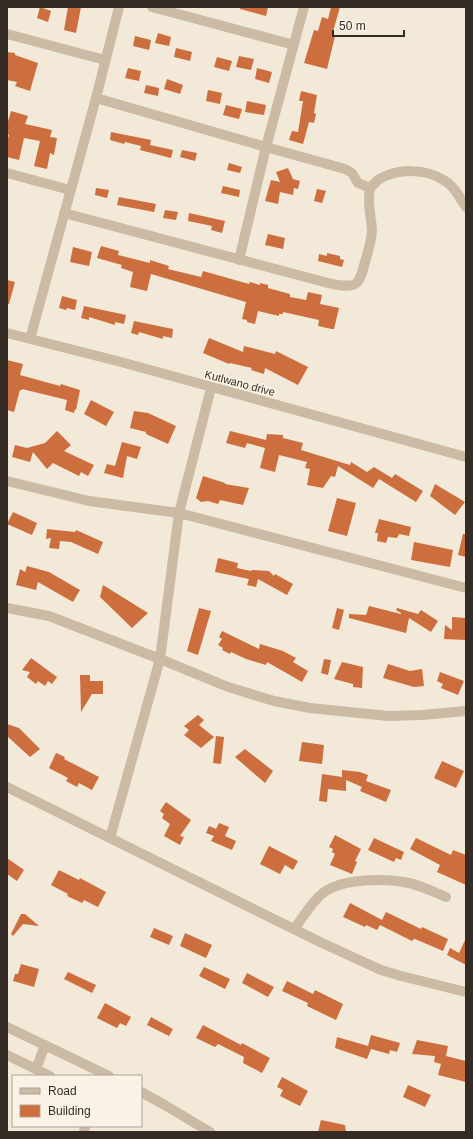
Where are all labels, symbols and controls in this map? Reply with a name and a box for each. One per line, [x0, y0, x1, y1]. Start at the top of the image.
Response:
scale bar [333, 12, 404, 38]
text: 50 m [339, 19, 366, 33]
street label: Kutlwano drive [204, 368, 276, 398]
legend [12, 1075, 142, 1127]
text: Road [48, 1084, 77, 1098]
text: Building [48, 1104, 91, 1118]

